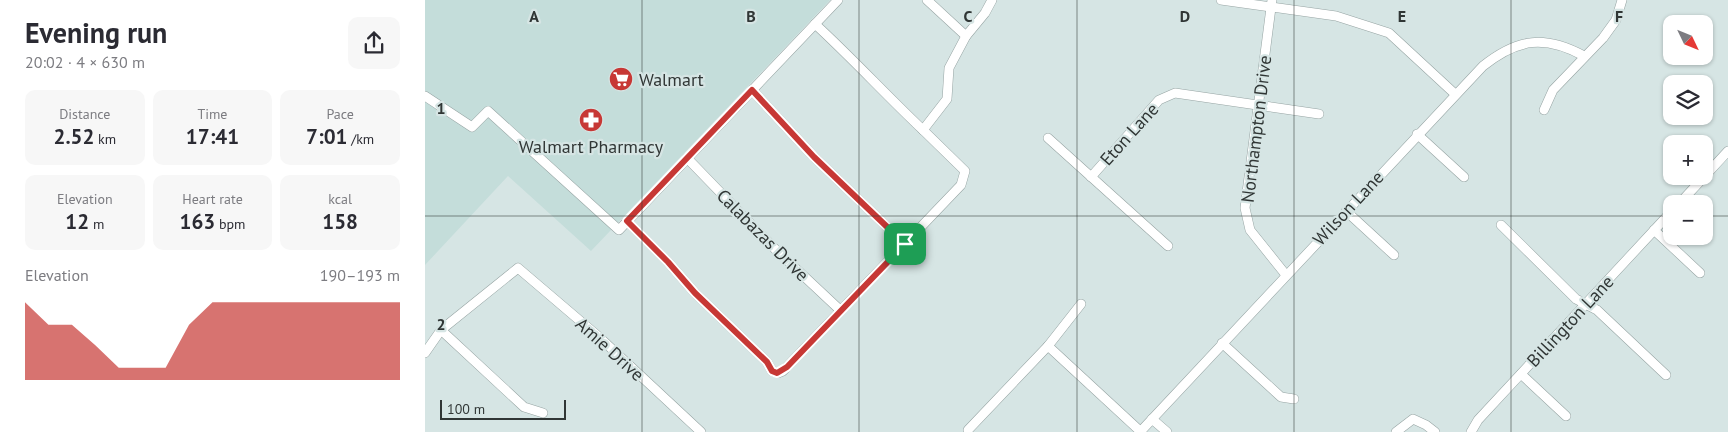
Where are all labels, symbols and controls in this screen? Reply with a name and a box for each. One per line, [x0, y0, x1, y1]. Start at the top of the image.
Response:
text: A [529, 6, 539, 26]
text: B [746, 6, 756, 26]
text: C [964, 6, 973, 26]
text: D [1180, 6, 1190, 26]
text: E [1398, 6, 1406, 26]
text: F [1615, 6, 1623, 26]
text: Evening run [25, 14, 167, 51]
north arrow [1663, 15, 1713, 65]
map controls [1663, 15, 1713, 245]
button: share [348, 17, 400, 69]
text: 20:02 · 4 × 630 m [25, 52, 145, 72]
street label: Northampton Drive [1236, 54, 1276, 204]
supermarket icon: Walmart [608, 66, 634, 92]
place label: Walmart [639, 68, 704, 91]
button: layers [1663, 75, 1713, 125]
text: 1 [436, 98, 446, 118]
street label: Eton Lane [1095, 98, 1163, 170]
text: Distance [59, 105, 110, 123]
text: Time [197, 105, 228, 123]
text: Pace [326, 105, 354, 123]
pharmacy icon: Walmart Pharmacy [578, 107, 604, 133]
text: 2.52 [53, 123, 94, 150]
text: 17:41 [186, 123, 239, 150]
text: 7:01 [306, 123, 347, 150]
text: km [94, 130, 116, 148]
text: /km [347, 130, 374, 148]
place label: Walmart Pharmacy [519, 135, 664, 158]
button: + [1663, 135, 1713, 185]
street label: Wilson Lane [1308, 166, 1388, 250]
street label: Calabazas Drive [712, 184, 814, 286]
text: Elevation [57, 190, 113, 208]
text: Heart rate [182, 190, 243, 208]
text: kcal [328, 190, 352, 208]
button: − [1663, 195, 1713, 245]
text: 12 [65, 208, 89, 235]
text: 163 [180, 208, 215, 235]
text: 158 [322, 208, 358, 235]
text: m [89, 215, 104, 233]
text: bpm [215, 215, 245, 233]
pin [884, 223, 926, 265]
icon: arrive [891, 230, 919, 258]
text: Elevation [25, 265, 89, 285]
text: 190–193 m [320, 265, 400, 285]
street label: Billington Lane [1522, 270, 1618, 372]
street label: Amie Drive [571, 312, 649, 386]
text: 2 [436, 314, 446, 334]
scale bar [440, 397, 566, 420]
text: 100 m [447, 400, 485, 418]

